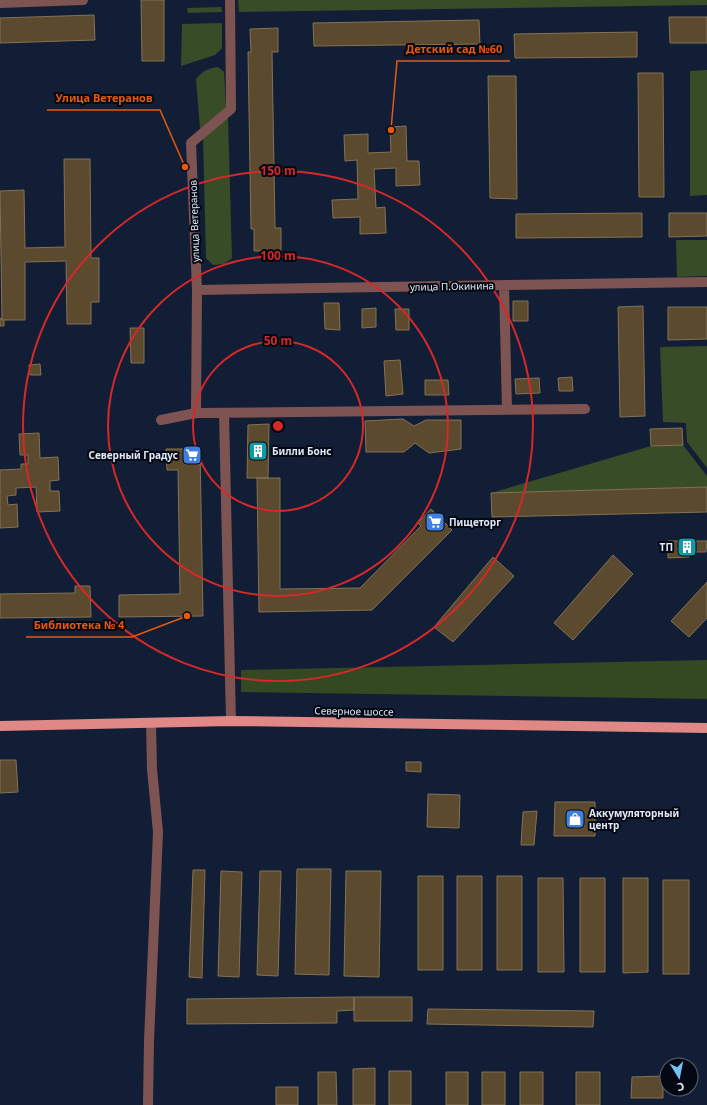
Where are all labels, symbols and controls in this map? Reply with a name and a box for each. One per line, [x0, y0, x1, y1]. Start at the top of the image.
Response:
callout: Детский сад №60 [397, 38, 510, 61]
text: Детский сад №60 [406, 41, 502, 56]
callout: Улица Ветеранов [47, 87, 160, 110]
text: Улица Ветеранов [56, 90, 153, 105]
text: 150 m [260, 162, 296, 179]
street label: улица Ветеранов [186, 179, 202, 262]
text: 100 m [260, 247, 296, 264]
street label: улица П.Окинина [410, 278, 494, 294]
text: 50 m [264, 332, 292, 349]
centre of rings [271, 419, 285, 433]
building icon: Билли Бонс [247, 440, 269, 462]
supermarket icon: Северный Градус [181, 444, 203, 466]
place label: Билли Бонс [272, 444, 332, 458]
place label: Северный Градус [88, 448, 178, 462]
supermarket icon: Пищеторг [424, 511, 446, 533]
place label: Пищеторг [449, 515, 501, 529]
building icon: ТП [676, 536, 698, 558]
place label: ТП [660, 540, 673, 554]
callout: Библиотека № 4 [26, 614, 132, 637]
text: Библиотека № 4 [34, 617, 125, 632]
street label: Северное шоссе [314, 703, 394, 719]
place label: Аккумуляторный центр [589, 806, 679, 832]
shop icon: Аккумуляторный центр [564, 808, 586, 830]
north arrow [659, 1057, 699, 1097]
text: С [676, 1079, 686, 1095]

